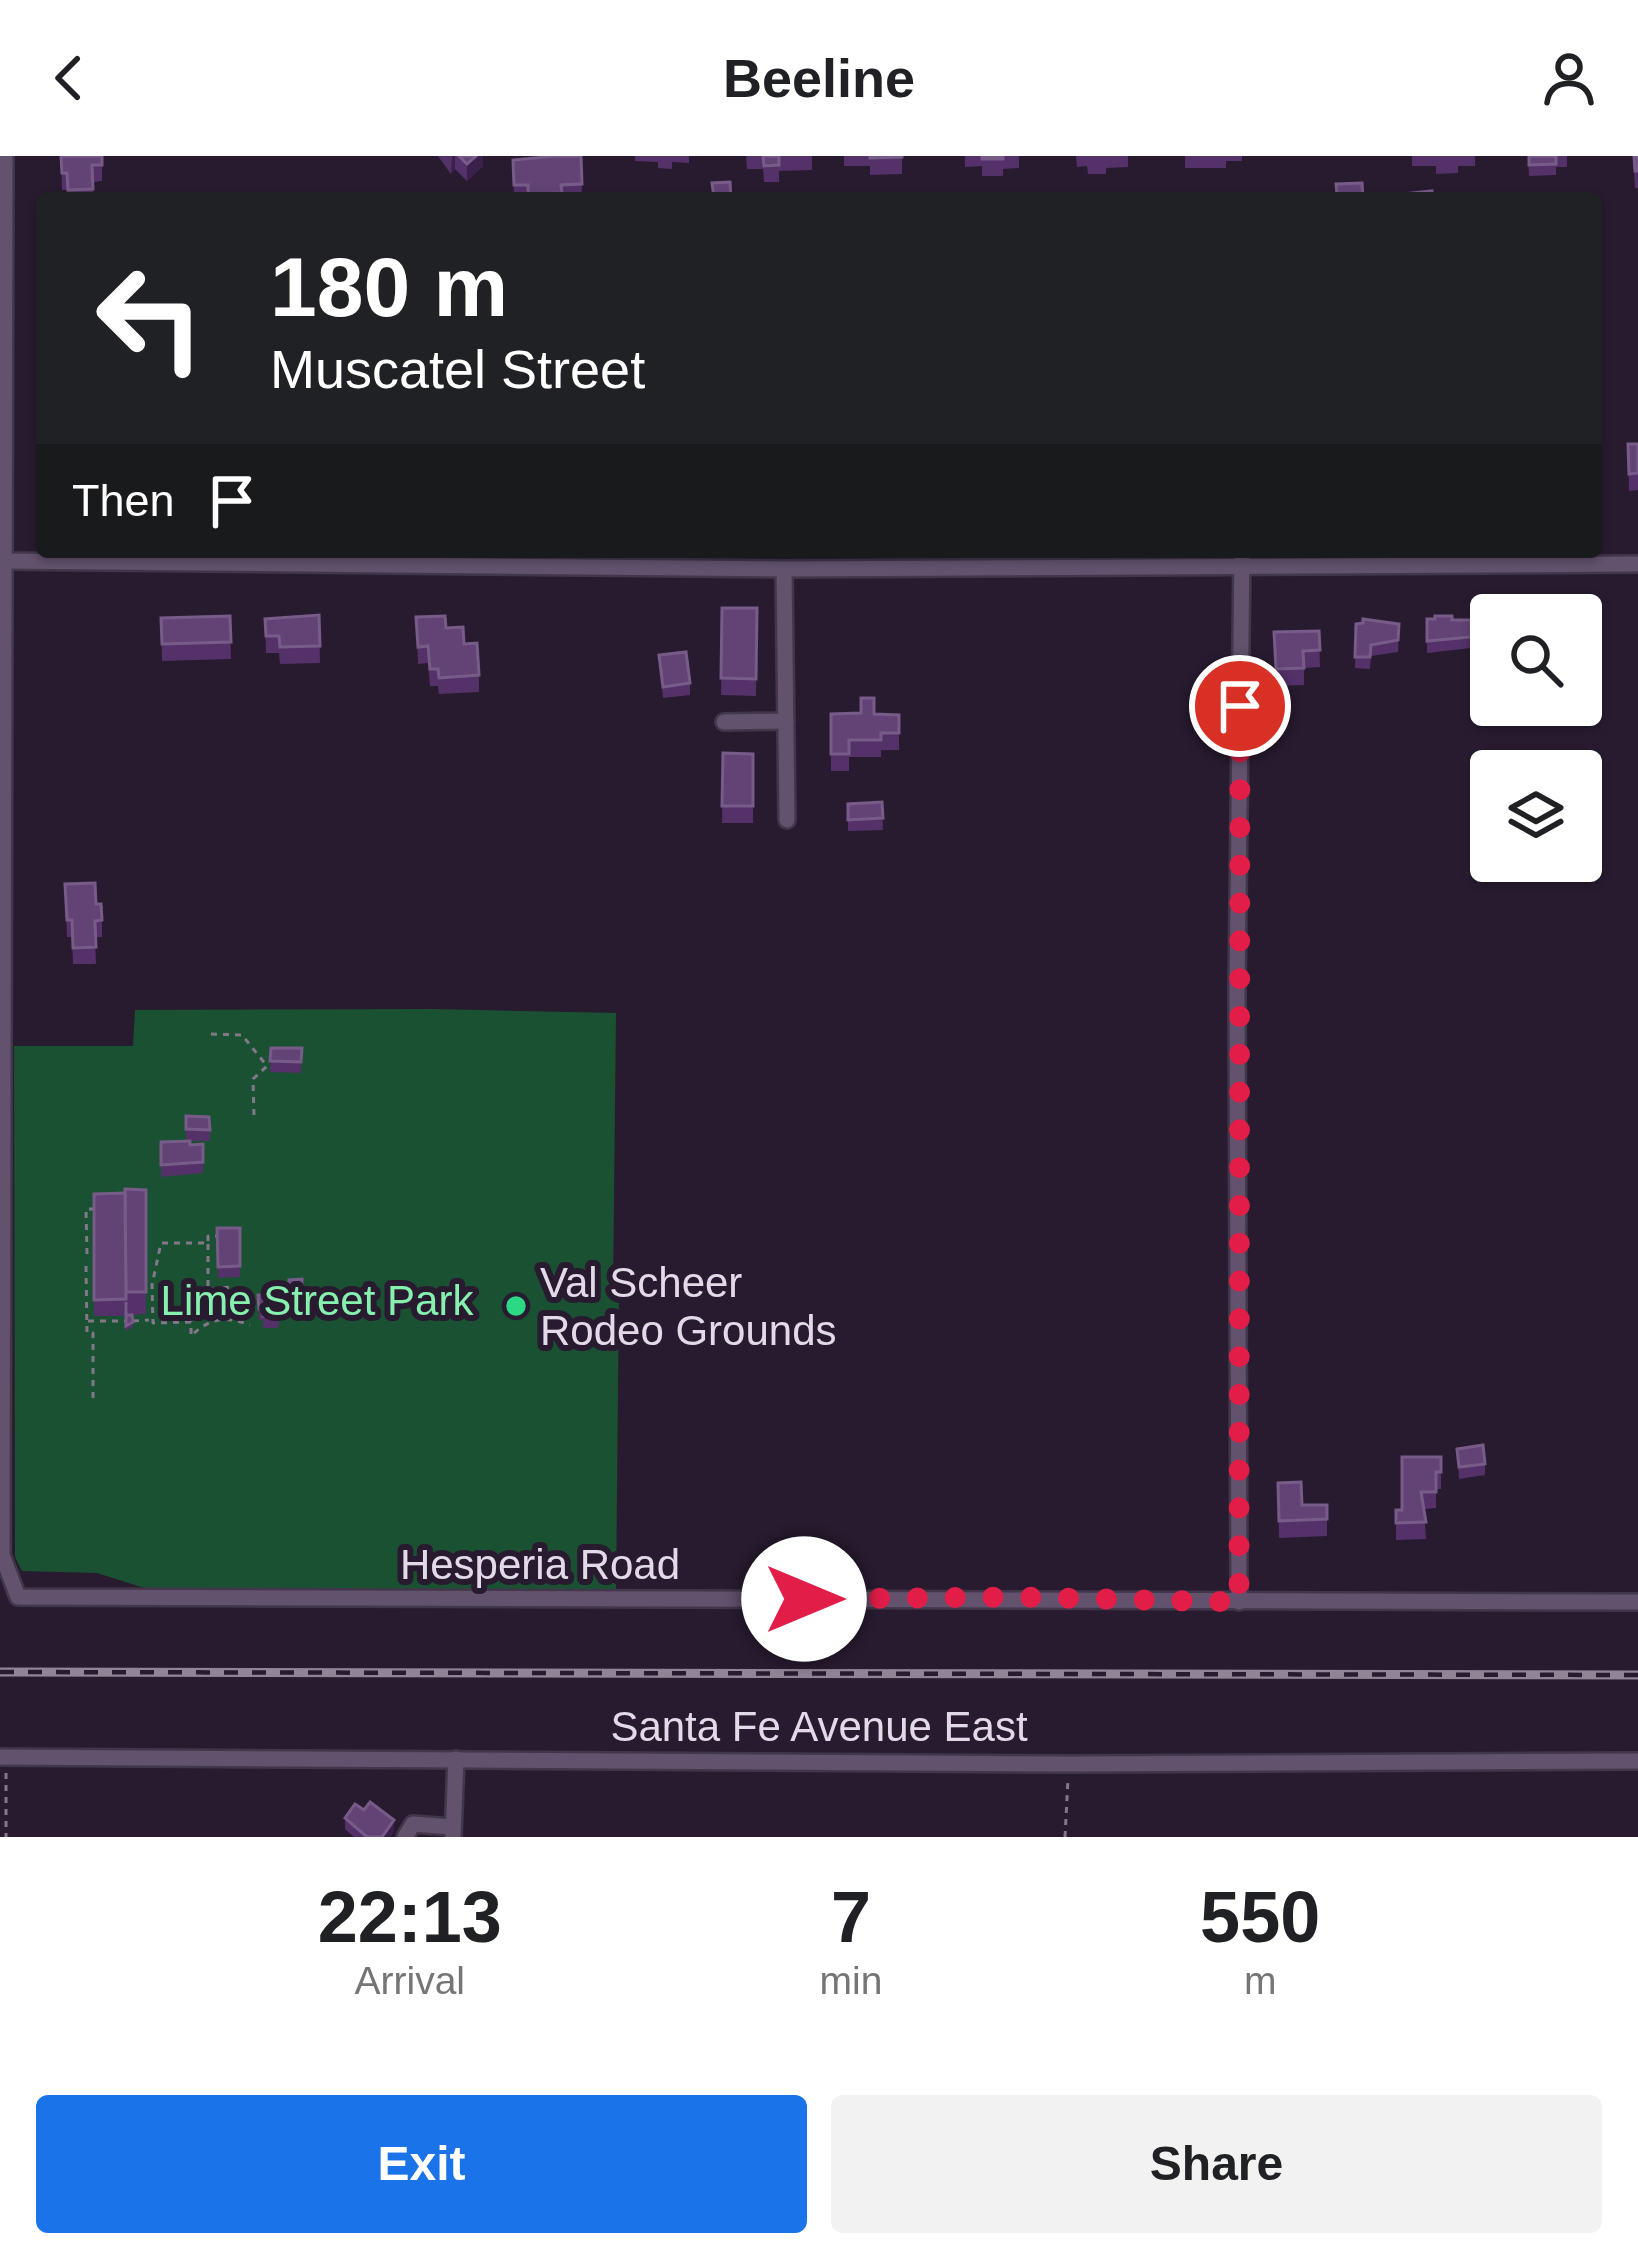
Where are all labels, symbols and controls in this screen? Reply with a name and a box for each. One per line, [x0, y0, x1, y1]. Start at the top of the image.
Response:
icon: back [36, 45, 102, 111]
icon: person [1536, 45, 1602, 111]
text: Beeline [723, 48, 915, 108]
icon: left [72, 240, 228, 396]
text: 180 m [270, 240, 508, 334]
text: Muscatel Street [270, 339, 645, 399]
icon: arrive [199, 468, 265, 534]
text: Then [72, 475, 175, 526]
map controls [1470, 594, 1602, 882]
button: search [1470, 594, 1602, 726]
pin [1189, 655, 1291, 757]
icon: arrive [1207, 673, 1273, 739]
button: layers [1470, 750, 1602, 882]
place label: Val Scheer Rodeo Grounds [540, 1259, 837, 1354]
park label: Lime Street Park [161, 1277, 474, 1324]
marker: Val Scheer Rodeo Grounds [503, 1293, 529, 1319]
position arrow [741, 1536, 867, 1662]
street label: Hesperia Road [400, 1541, 680, 1588]
street label: Santa Fe Avenue East [610, 1703, 1028, 1750]
text: 22:13 [318, 1877, 502, 1957]
text: 7 [831, 1877, 871, 1957]
text: 550 [1200, 1877, 1320, 1957]
text: Arrival [355, 1959, 465, 2002]
text: min [820, 1959, 882, 2002]
text: m [1244, 1959, 1276, 2002]
button: Exit [36, 2095, 807, 2233]
button: Share [831, 2095, 1602, 2233]

